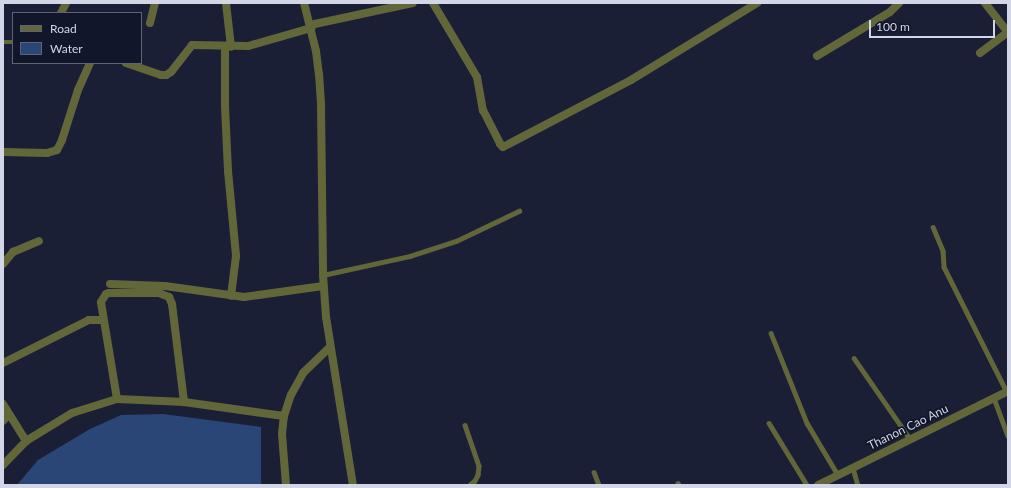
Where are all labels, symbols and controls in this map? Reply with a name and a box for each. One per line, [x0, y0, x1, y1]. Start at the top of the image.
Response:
legend [12, 12, 142, 64]
scale bar [871, 12, 997, 38]
text: 100 m [876, 19, 910, 34]
text: Road [50, 21, 77, 36]
text: Water [50, 41, 83, 56]
street label: Thanon Cao Anu [865, 401, 951, 453]

